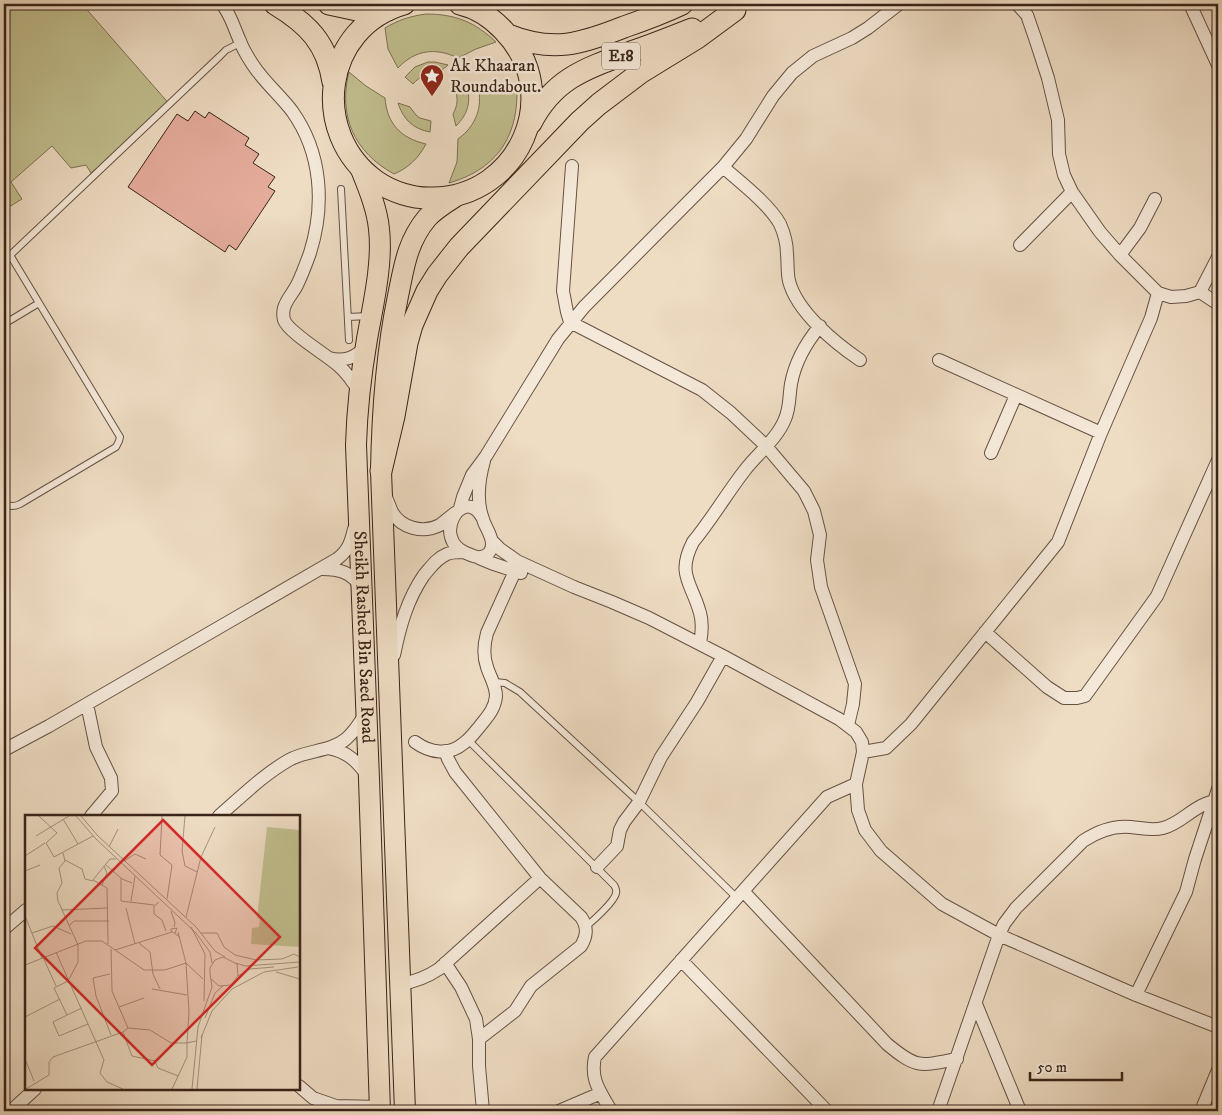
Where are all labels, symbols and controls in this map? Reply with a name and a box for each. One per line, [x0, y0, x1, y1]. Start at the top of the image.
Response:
road number: E18 [602, 42, 640, 70]
place label: Ak Khaaran Roundabout. [450, 55, 541, 98]
place icon: Ak Khaaran Roundabout. [419, 63, 445, 97]
street label: Sheikh Rashed Bin Saed Road [348, 531, 379, 744]
inset map [25, 815, 300, 1090]
scale bar [1030, 1050, 1122, 1082]
text: 50 m [1037, 1058, 1067, 1077]

